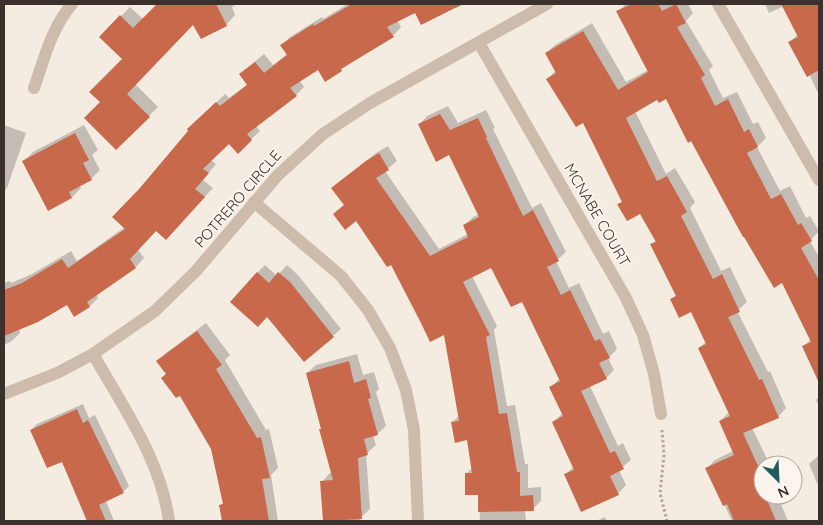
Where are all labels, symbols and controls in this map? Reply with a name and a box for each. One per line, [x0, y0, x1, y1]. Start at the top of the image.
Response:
street label: POTRERO CIRCLE [190, 146, 285, 251]
street label: MCNABE COURT [560, 160, 635, 270]
north arrow [753, 455, 803, 505]
text: N [775, 482, 792, 502]

